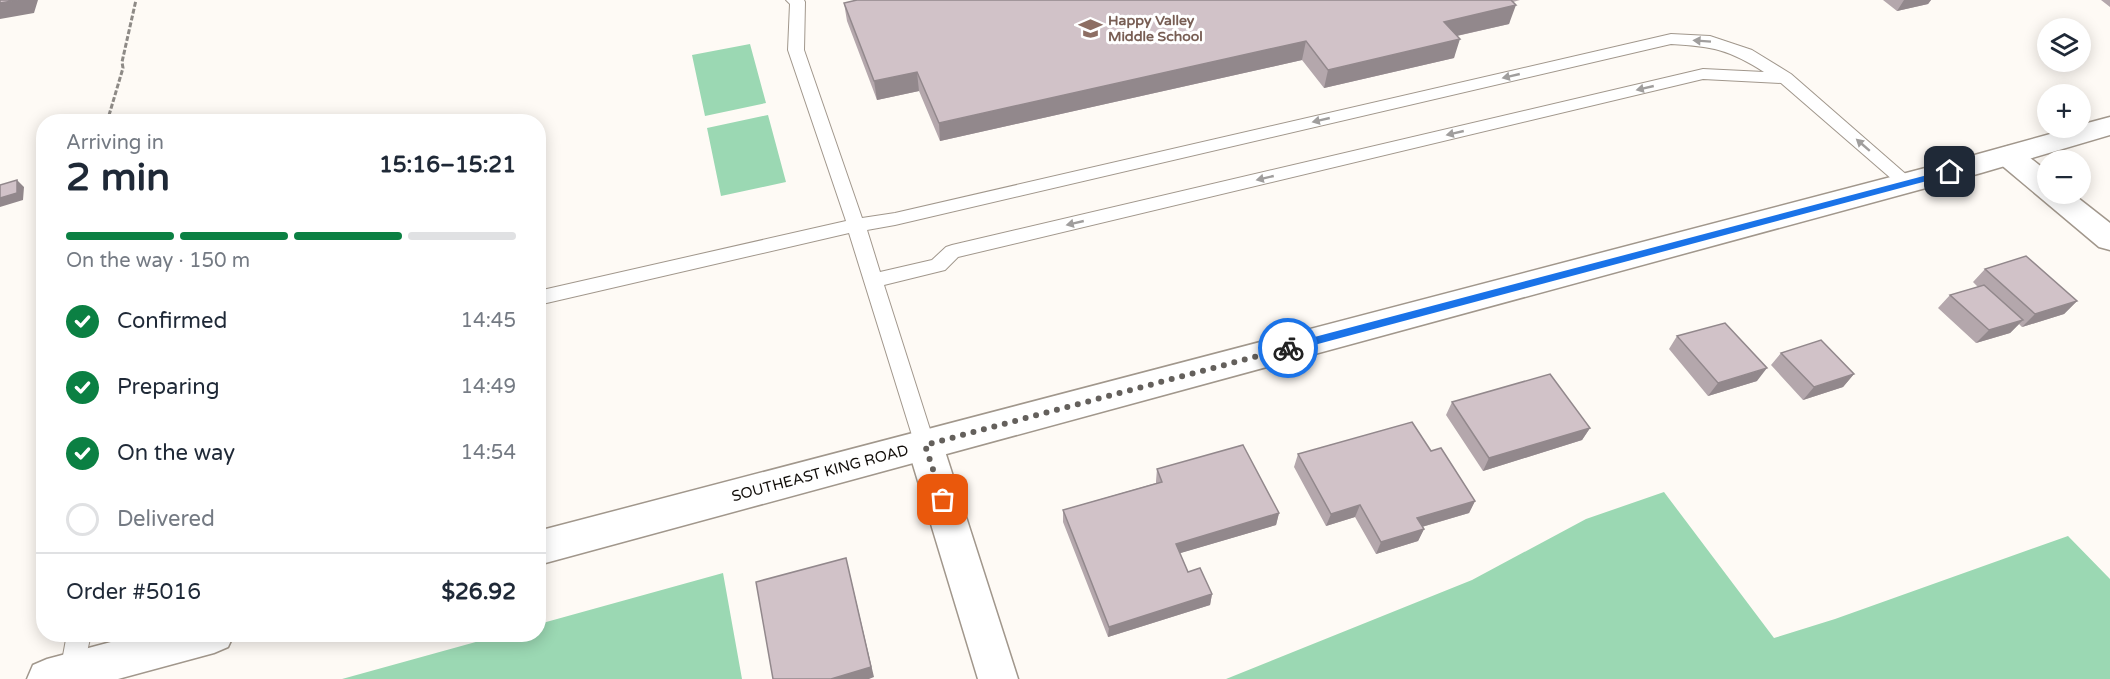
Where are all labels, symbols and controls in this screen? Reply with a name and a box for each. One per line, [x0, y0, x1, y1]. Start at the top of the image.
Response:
place label: Happy Valley Middle School [1108, 12, 1203, 45]
school or university icon: Happy Valley Middle School [1077, 15, 1103, 41]
map controls [2037, 18, 2091, 204]
button: layers [2037, 18, 2091, 72]
one-way arrow [1692, 36, 1711, 46]
one-way arrow [1501, 72, 1520, 81]
one-way arrow [1635, 84, 1654, 94]
button: + [2037, 84, 2091, 138]
one-way arrow [1311, 116, 1330, 125]
one-way arrow [1445, 129, 1464, 138]
text: Arriving in [66, 131, 164, 155]
one-way arrow [1855, 138, 1870, 152]
pin [1924, 146, 1975, 197]
button: − [2037, 150, 2091, 204]
text: 15:16–15:21 [379, 152, 516, 178]
text: 2 min [66, 154, 170, 201]
icon: home [1933, 155, 1966, 188]
one-way arrow [1256, 173, 1274, 183]
one-way arrow [1066, 218, 1084, 228]
text: On the way · 150 m [66, 249, 250, 273]
icon: check [66, 305, 99, 338]
text: Confirmed [117, 308, 227, 334]
text: 14:45 [461, 309, 516, 333]
courier [1258, 318, 1318, 378]
icon: bike [1272, 332, 1305, 365]
icon: check [66, 371, 99, 404]
text: Preparing [117, 374, 220, 400]
text: 14:49 [461, 375, 516, 399]
icon: check [66, 437, 99, 470]
text: On the way [117, 440, 235, 466]
text: 14:54 [461, 441, 516, 465]
street label: SOUTHEAST KING ROAD [730, 441, 910, 505]
pin [917, 474, 968, 525]
icon: bag [926, 483, 959, 516]
text: Delivered [117, 506, 215, 532]
text: Order #5016 [66, 579, 201, 605]
text: $26.92 [441, 579, 516, 605]

